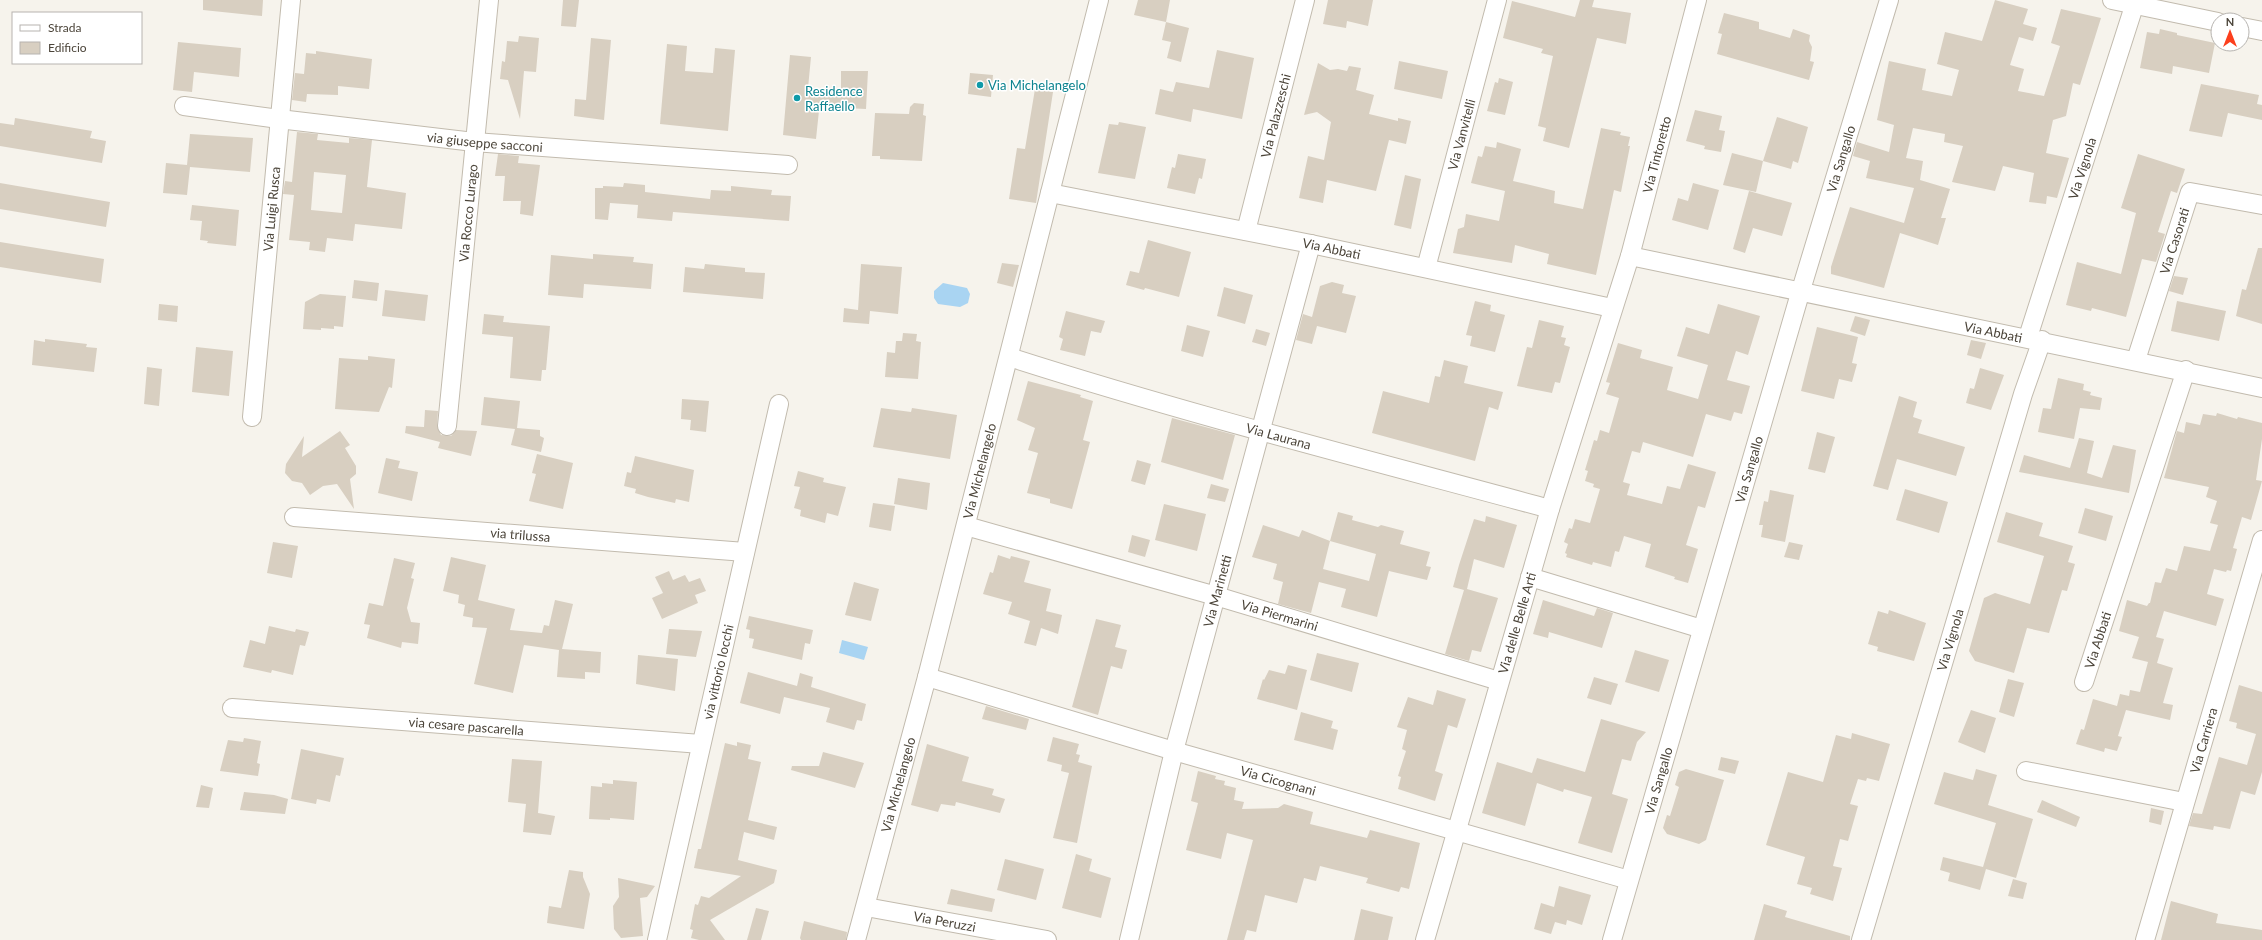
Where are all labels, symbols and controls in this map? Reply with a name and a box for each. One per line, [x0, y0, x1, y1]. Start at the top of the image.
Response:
legend [12, 12, 142, 64]
north arrow [2210, 12, 2250, 52]
text: N [2226, 15, 2234, 28]
text: Strada [48, 20, 81, 35]
text: Edificio [48, 40, 87, 55]
street label: Via Palazzeschi [1257, 72, 1294, 159]
place label: Via Michelangelo [988, 77, 1086, 93]
marker: Via Michelangelo [975, 80, 985, 90]
place label: Residence Raffaello [805, 83, 863, 114]
marker: Residence Raffaello [792, 93, 802, 103]
street label: Via Vanvitelli [1444, 97, 1478, 172]
street label: Via Tintoretto [1639, 114, 1674, 195]
street label: Via Sangallo [1823, 123, 1859, 194]
street label: via giuseppe sacconi [426, 129, 543, 155]
street label: Via Vignola [2065, 135, 2099, 201]
street label: Via Rocco Lurago [455, 163, 481, 263]
street label: Via Luigi Rusca [260, 166, 283, 252]
street label: Via Casorati [2156, 206, 2192, 276]
street label: Via Abbati [1301, 235, 1362, 262]
street label: Via Abbati [1963, 318, 2024, 346]
street label: Via Laurana [1244, 419, 1313, 453]
street label: Via Michelangelo [960, 421, 999, 520]
street label: Via Sangallo [1731, 434, 1766, 505]
street label: via trilussa [490, 524, 551, 545]
street label: Via Marinetti [1200, 553, 1235, 629]
street label: Via delle Belle Arti [1495, 570, 1539, 676]
street label: Via Piermarini [1239, 596, 1320, 634]
street label: Via Vignola [1933, 607, 1967, 673]
street label: Via Abbati [2081, 610, 2114, 671]
street label: via vittorio locchi [699, 623, 737, 721]
street label: Via Carriera [2186, 706, 2221, 775]
street label: via cesare pascarella [408, 714, 524, 738]
street label: Via Michelangelo [877, 735, 918, 834]
street label: Via Sangallo [1641, 745, 1676, 816]
street label: Via Cicognani [1238, 762, 1318, 799]
street label: Via Peruzzi [912, 908, 977, 935]

